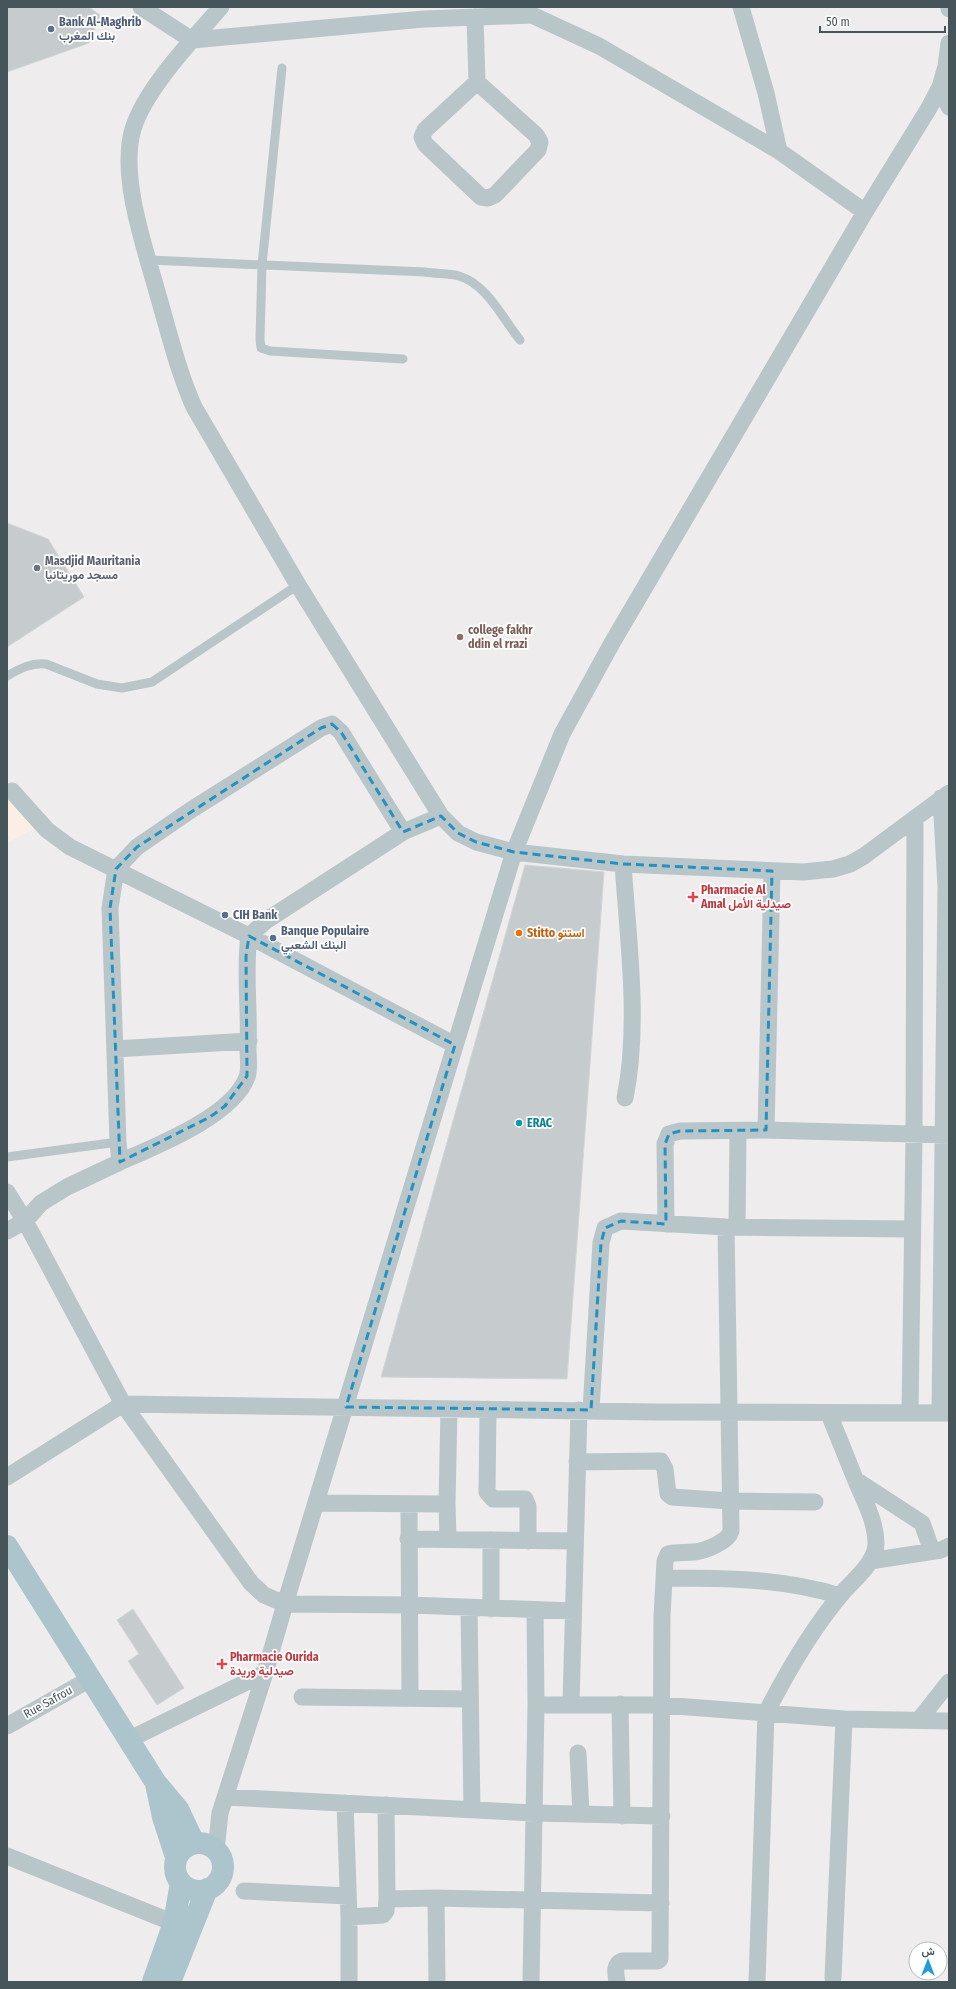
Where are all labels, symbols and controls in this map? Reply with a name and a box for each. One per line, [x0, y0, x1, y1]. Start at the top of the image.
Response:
scale bar [820, 8, 945, 34]
place label: Bank Al-Maghrib بنك المغرب [59, 15, 142, 44]
text: 50 m [826, 15, 850, 29]
marker: Bank Al-Maghrib بنك المغرب [46, 24, 56, 34]
place label: Masdjid Mauritania مسجد موريتانيا [45, 554, 140, 583]
marker: Masdjid Mauritania مسجد موريتانيا [32, 563, 42, 573]
place label: college fakhr ddin el rrazi [468, 623, 533, 651]
marker: college fakhr ddin el rrazi [455, 632, 465, 642]
place label: Pharmacie Al Amal صيدلية الأمل [700, 883, 791, 911]
marker: Pharmacie Al Amal صيدلية الأمل [688, 892, 698, 902]
place label: CIH Bank [233, 908, 278, 922]
marker: CIH Bank [220, 910, 230, 920]
place label: Banque Populaire البنك الشعبي [281, 924, 369, 955]
place label: Stitto استتو [527, 926, 585, 941]
marker: Stitto استتو [514, 928, 524, 938]
marker: Banque Populaire البنك الشعبي [268, 933, 278, 943]
place label: ERAC [527, 1116, 553, 1130]
marker: ERAC [514, 1118, 524, 1128]
place label: Pharmacie Ourida صيدلية وريدة [230, 1650, 319, 1679]
marker: Pharmacie Ourida صيدلية وريدة [217, 1659, 227, 1669]
street label: Rue Safrou [21, 1683, 75, 1721]
north arrow [908, 1941, 948, 1981]
text: ش [921, 1945, 935, 1958]

